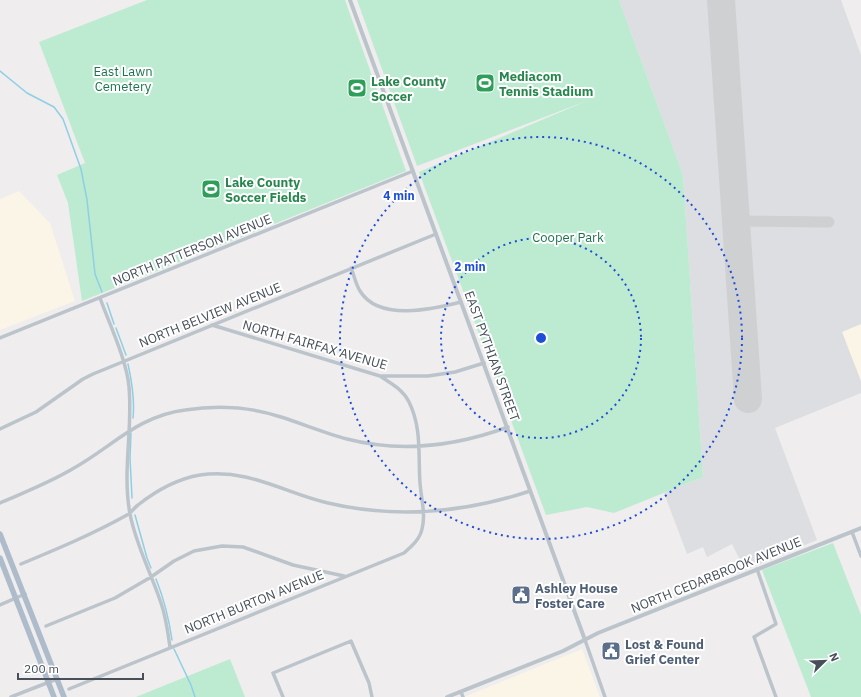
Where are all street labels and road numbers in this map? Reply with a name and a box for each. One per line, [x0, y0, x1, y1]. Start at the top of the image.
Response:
street label: NORTH PATTERSON AVENUE [110, 210, 274, 290]
street label: NORTH BELVIEW AVENUE [136, 279, 284, 351]
street label: EAST PYTHIAN STREET [460, 288, 524, 424]
street label: NORTH FAIRFAX AVENUE [241, 316, 389, 374]
street label: NORTH CEDARBROOK AVENUE [628, 533, 804, 617]
street label: NORTH BURTON AVENUE [182, 566, 326, 638]

